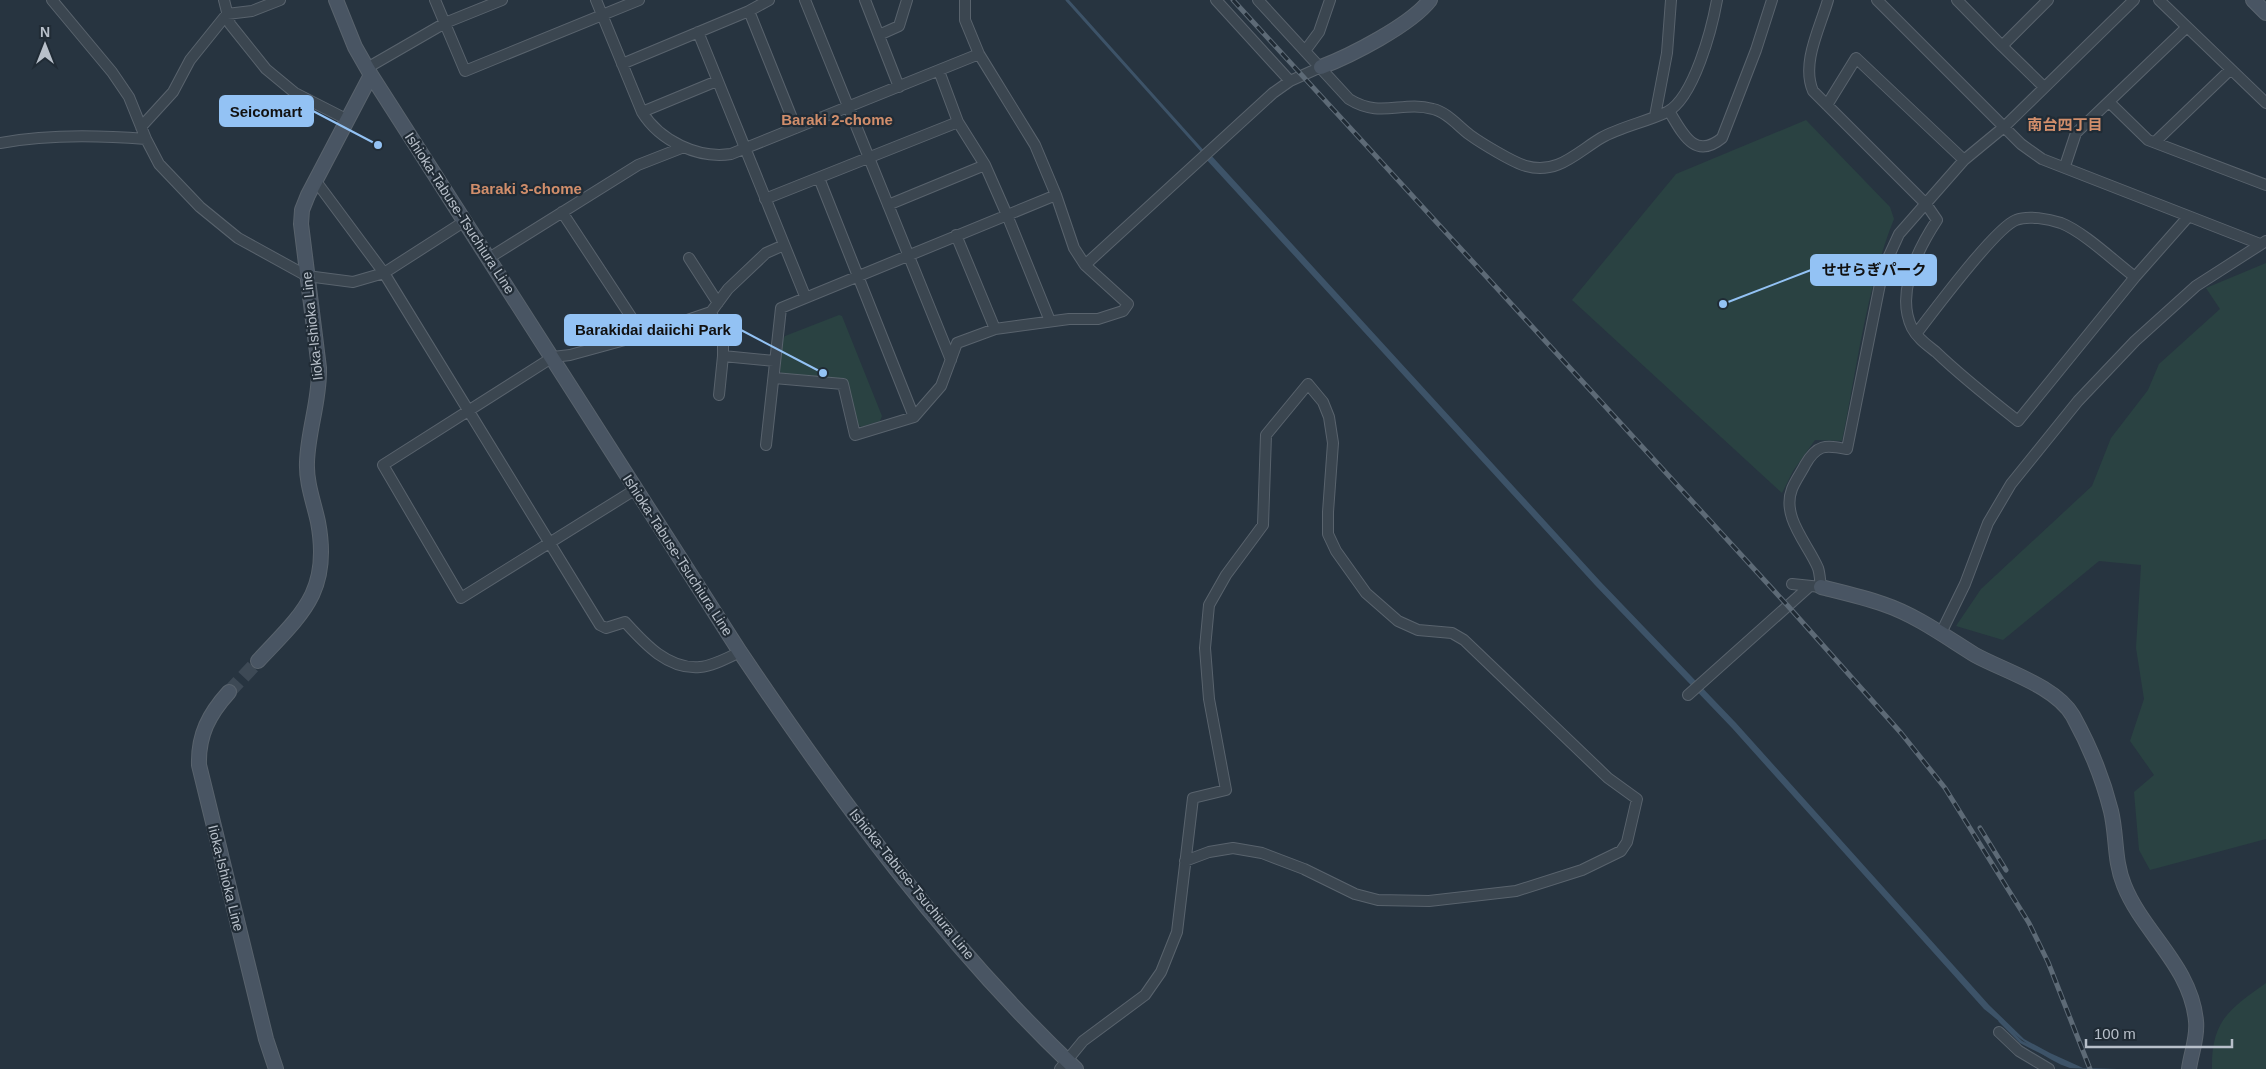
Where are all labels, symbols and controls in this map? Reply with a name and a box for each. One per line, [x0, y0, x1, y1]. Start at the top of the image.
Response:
north arrow [20, 20, 70, 70]
text: N [40, 24, 50, 40]
callout: Seicomart [220, 96, 313, 126]
text: Seicomart [230, 103, 302, 120]
district label: Baraki 2-chome [781, 111, 893, 128]
district label: 南台四丁目 [2027, 116, 2103, 133]
street label: Ishioka-Tabuse-Tsuchiura Line [402, 129, 518, 297]
district label: Baraki 3-chome [470, 180, 582, 197]
callout: せせらぎパーク [1811, 255, 1936, 285]
text: せせらぎパーク [1821, 261, 1927, 278]
street label: Iioka-Ishioka Line [298, 271, 326, 381]
callout: Barakidai daiichi Park [565, 315, 741, 345]
text: Barakidai daiichi Park [575, 321, 732, 338]
street label: Ishioka-Tabuse-Tsuchiura Line [620, 471, 736, 639]
street label: Ishioka-Tabuse-Tsuchiura Line [846, 805, 978, 963]
street label: Iioka-Ishioka Line [205, 823, 247, 933]
scale bar [2086, 1016, 2232, 1048]
text: 100 m [2094, 1025, 2136, 1042]

